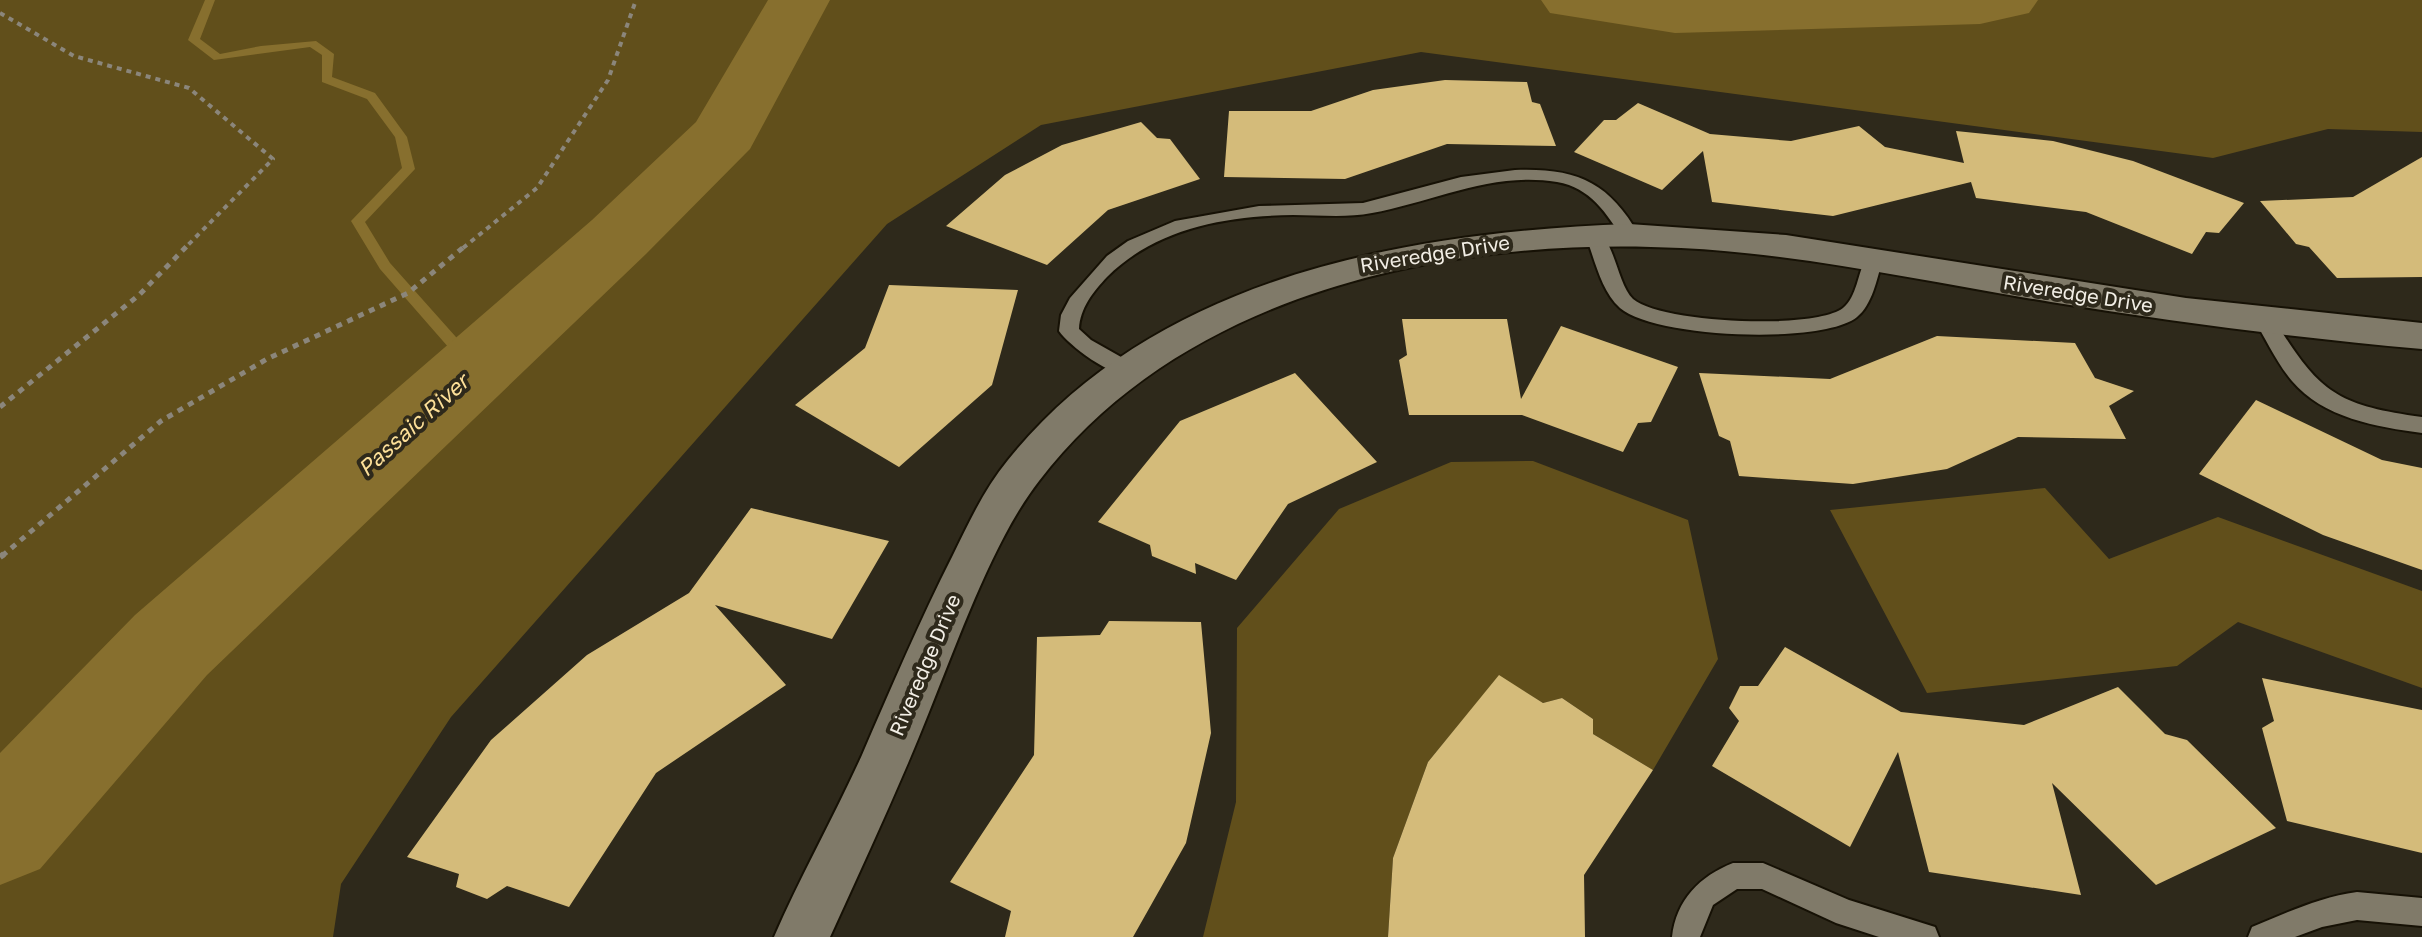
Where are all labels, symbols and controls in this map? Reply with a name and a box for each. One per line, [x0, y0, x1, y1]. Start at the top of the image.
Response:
street label: Riveredge Drive [1358, 229, 1511, 277]
street label: Riveredge Drive [2002, 269, 2155, 317]
water label: Passaic River [352, 366, 476, 481]
street label: Riveredge Drive [883, 590, 965, 739]

